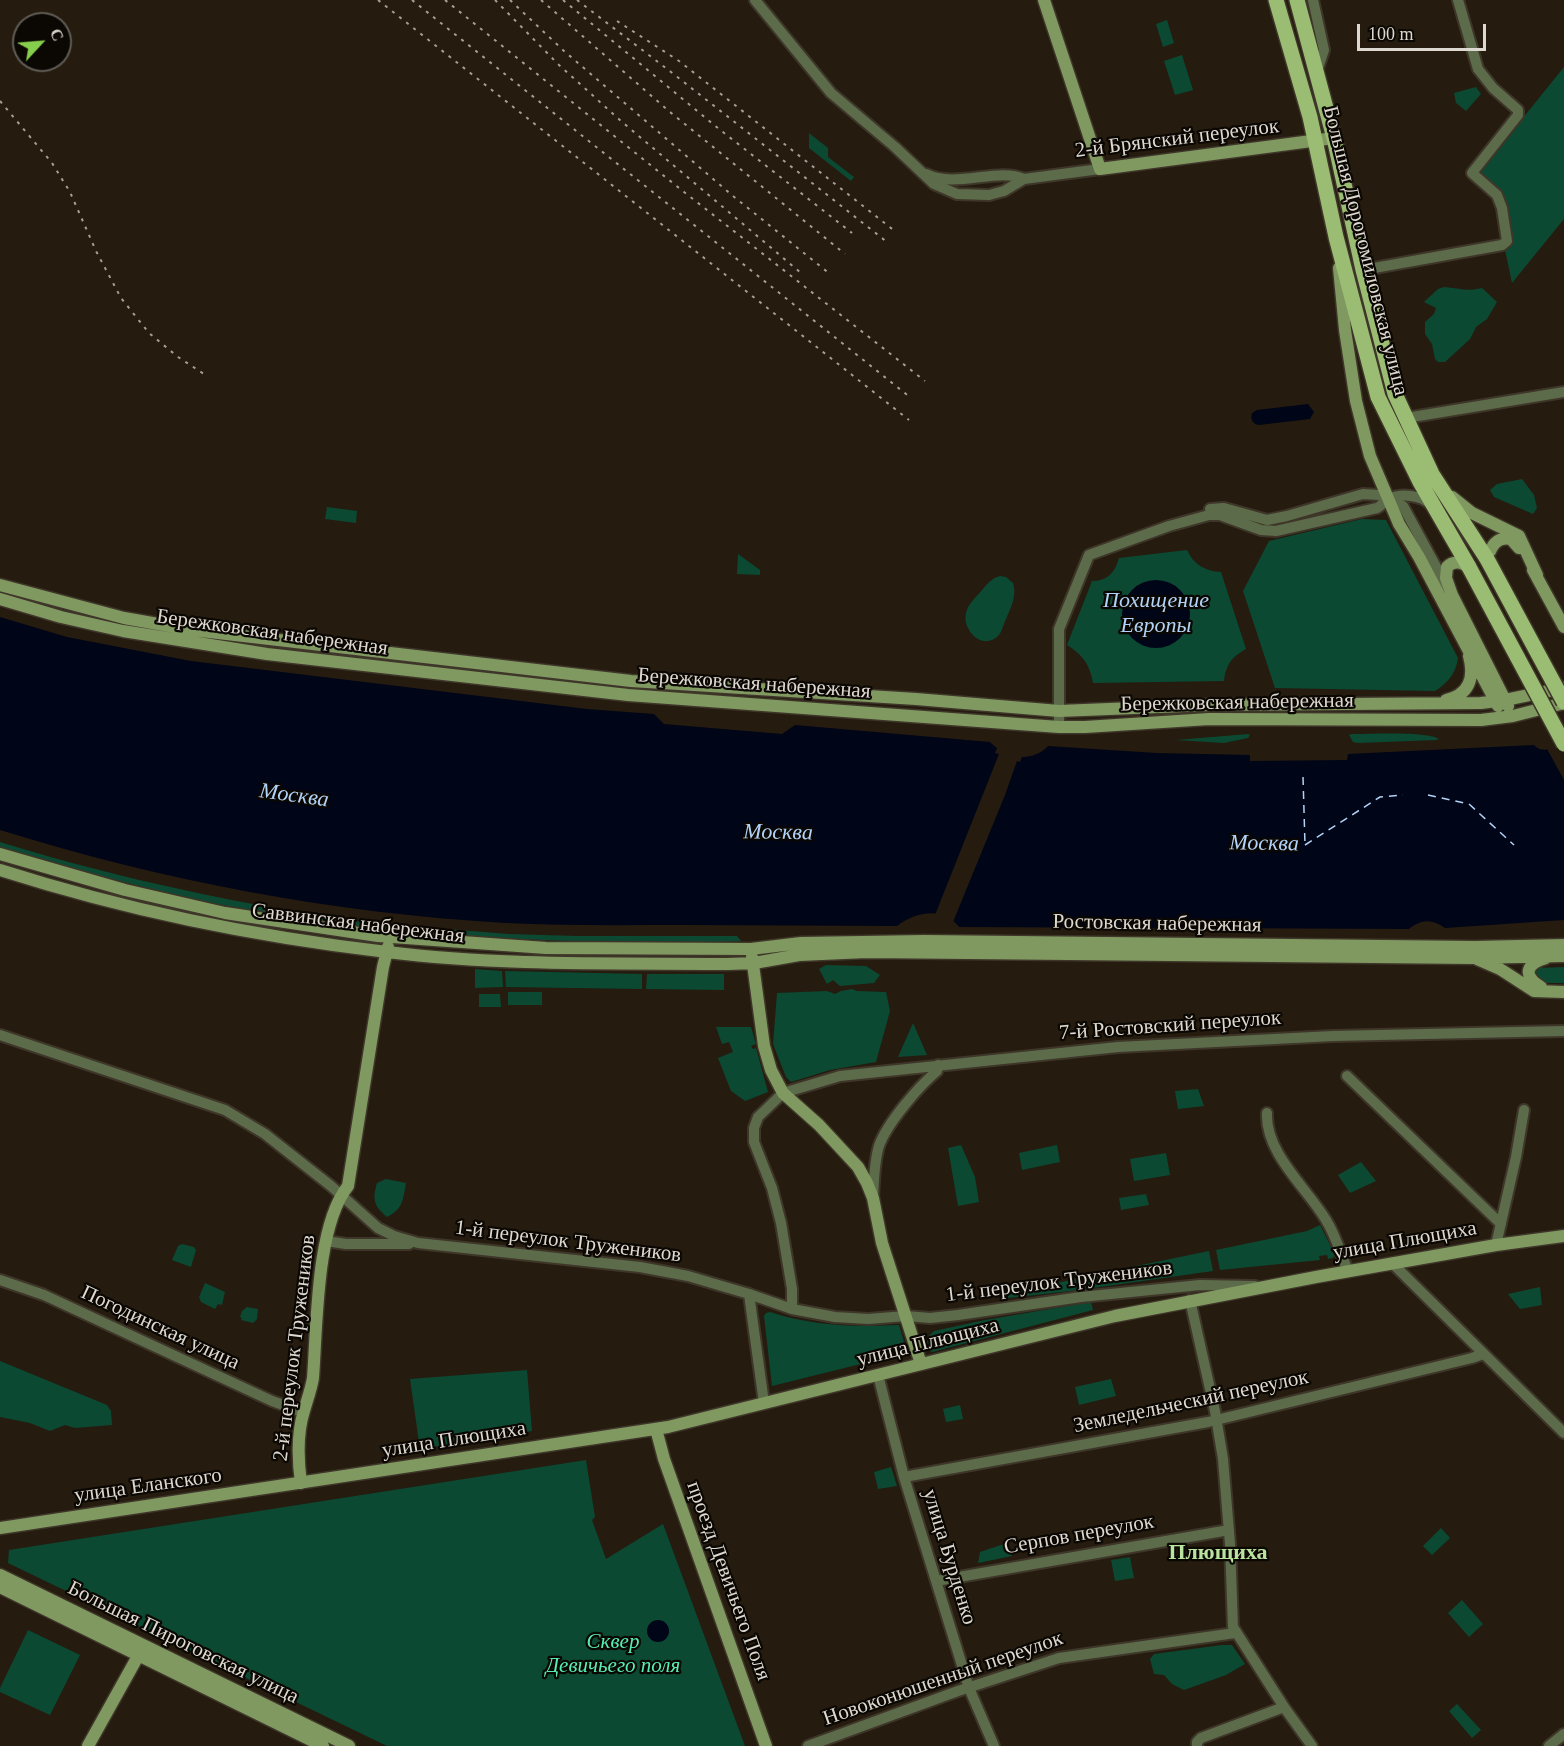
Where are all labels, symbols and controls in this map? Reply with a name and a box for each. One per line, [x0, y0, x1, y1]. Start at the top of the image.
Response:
north arrow [12, 12, 72, 72]
scale bar [1360, 12, 1489, 50]
text: 100 m [1368, 24, 1414, 44]
text: С [47, 26, 67, 44]
street label: Большая Дорогомиловская улица [1317, 104, 1413, 398]
street label: 2-й Брянский переулок [1074, 114, 1280, 164]
water label: Похищение Европы [1103, 588, 1209, 640]
street label: Бережковская набережная [155, 604, 389, 662]
street label: Бережковская набережная [637, 663, 871, 705]
street label: Бережковская набережная [1120, 688, 1354, 718]
water label: Москва [258, 778, 330, 814]
water label: Москва [743, 819, 813, 847]
water label: Москва [1229, 830, 1299, 858]
street label: Саввинская набережная [250, 898, 466, 950]
street label: Ростовская набережная [1052, 910, 1262, 938]
street label: 7-й Ростовский переулок [1058, 1006, 1282, 1046]
street label: 1-й переулок Тружеников [453, 1216, 683, 1268]
street label: улица Плющиха [1331, 1216, 1479, 1266]
street label: 2-й переулок Тружеников [269, 1233, 321, 1463]
street label: 1-й переулок Тружеников [944, 1256, 1174, 1308]
street label: Погодинская улица [77, 1280, 243, 1376]
street label: улица Плющиха [854, 1313, 1002, 1373]
street label: Земледельческий переулок [1071, 1365, 1311, 1439]
street label: улица Плющиха [380, 1416, 528, 1464]
street label: улица Еланского [73, 1463, 223, 1509]
street label: проезд Девичьего Поля [680, 1478, 776, 1684]
street label: улица Бурденко [916, 1486, 982, 1628]
street label: Серпов переулок [1002, 1509, 1156, 1561]
district label: Плющиха [1168, 1540, 1268, 1566]
street label: Большая Пироговская улица [63, 1576, 303, 1710]
street label: Новоконюшенный переулок [820, 1626, 1066, 1732]
park label: Сквер Девичьего поля [546, 1629, 680, 1679]

